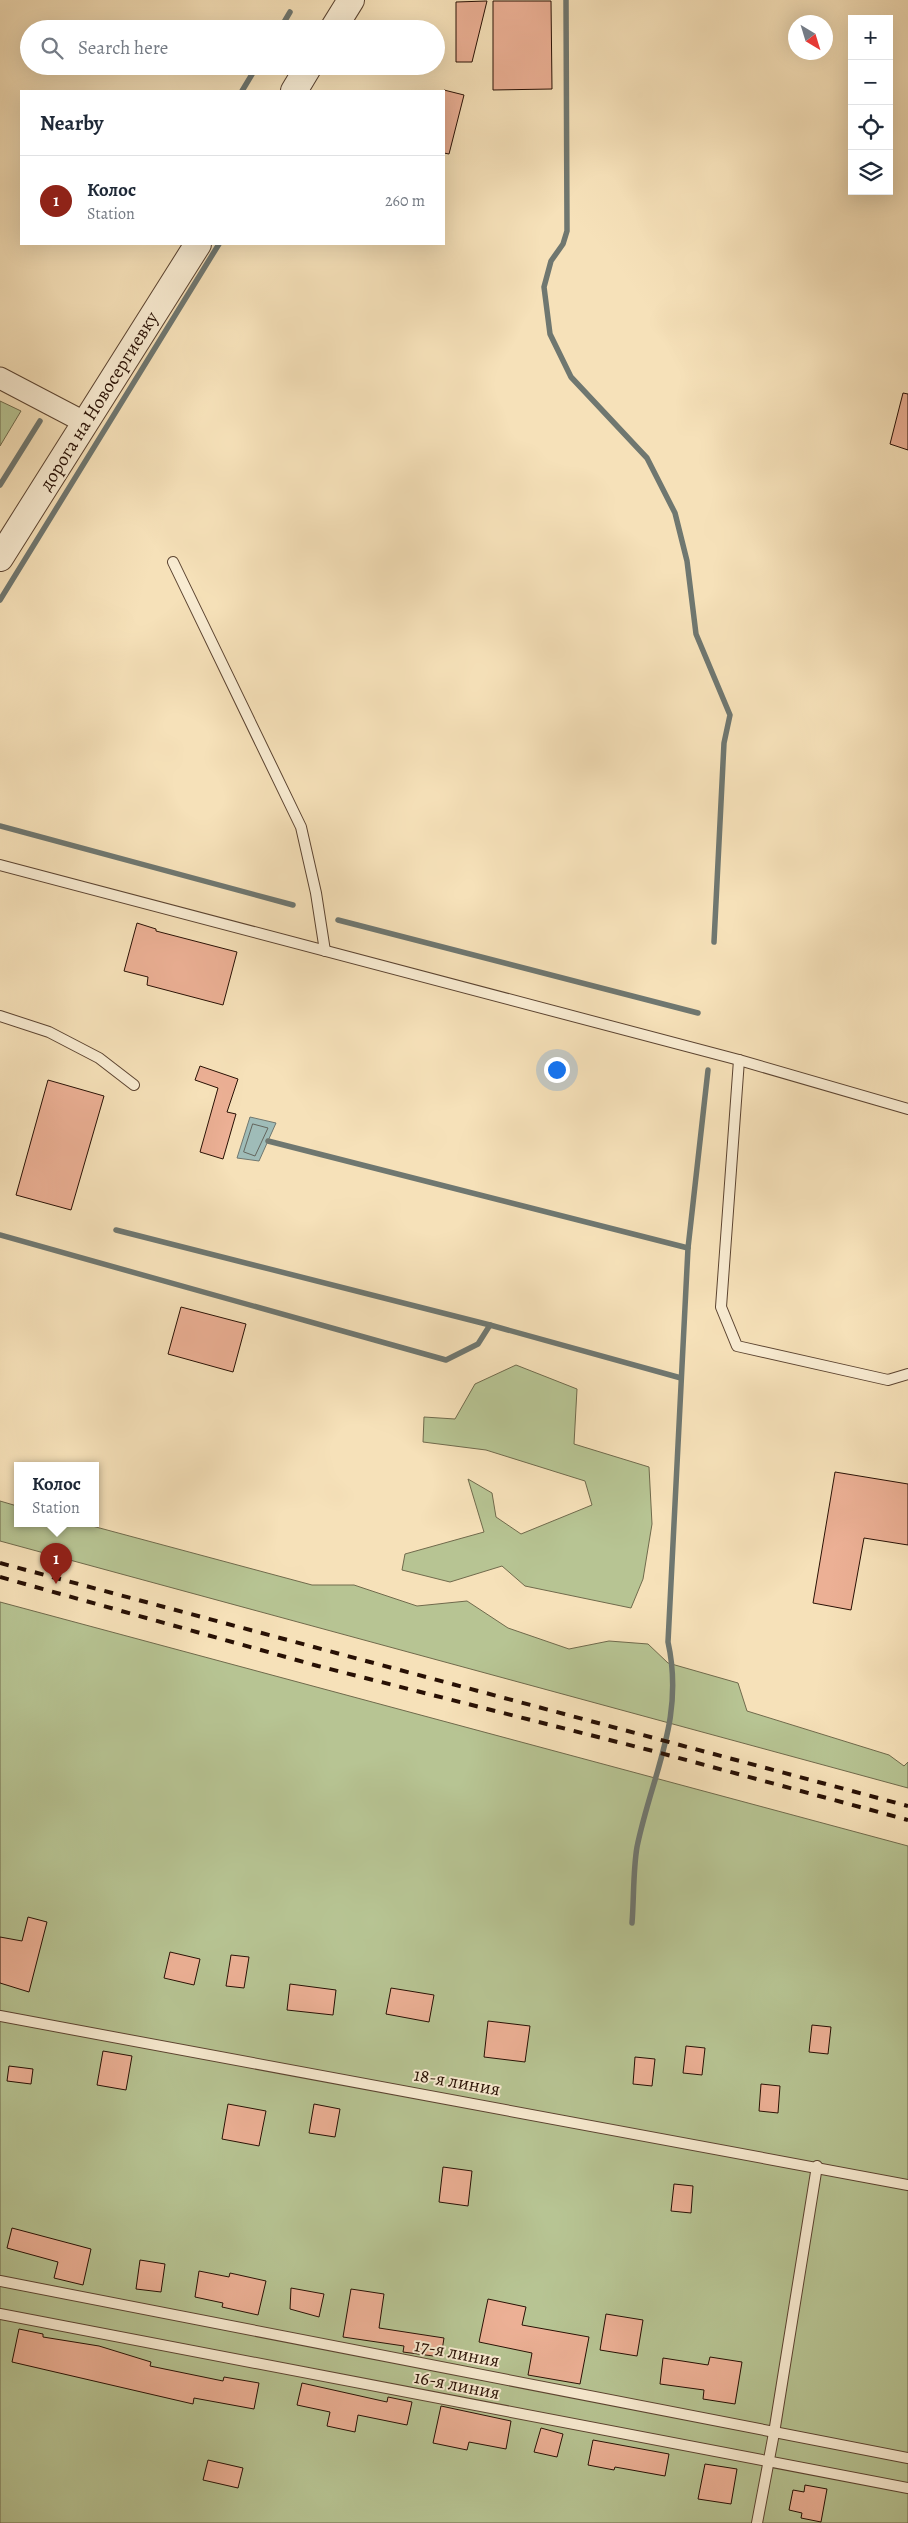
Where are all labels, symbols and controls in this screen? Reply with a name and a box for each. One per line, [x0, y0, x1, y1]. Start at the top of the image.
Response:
north arrow [788, 15, 833, 60]
map controls [848, 15, 893, 195]
button: + [848, 15, 893, 60]
search box [20, 20, 445, 75]
icon: search [38, 34, 66, 62]
text: Search here [78, 35, 168, 61]
button: − [848, 60, 893, 105]
button: locate [848, 105, 893, 150]
text: Nearby [40, 109, 103, 137]
button: layers [848, 150, 893, 195]
text: Колос [87, 177, 136, 203]
text: 1 [53, 190, 59, 212]
text: 260 m [385, 190, 425, 212]
text: Station [87, 203, 135, 225]
street label: дорога на Новосергиевку [33, 306, 165, 496]
your location [544, 1057, 570, 1083]
popup [14, 1462, 99, 1527]
text: Колос [32, 1471, 81, 1497]
text: Station [32, 1497, 80, 1519]
pin: 1 [40, 1543, 72, 1584]
street label: 18-я линия [412, 2062, 502, 2102]
street label: 17-я линия [412, 2332, 502, 2374]
street label: 16-я линия [412, 2364, 502, 2406]

